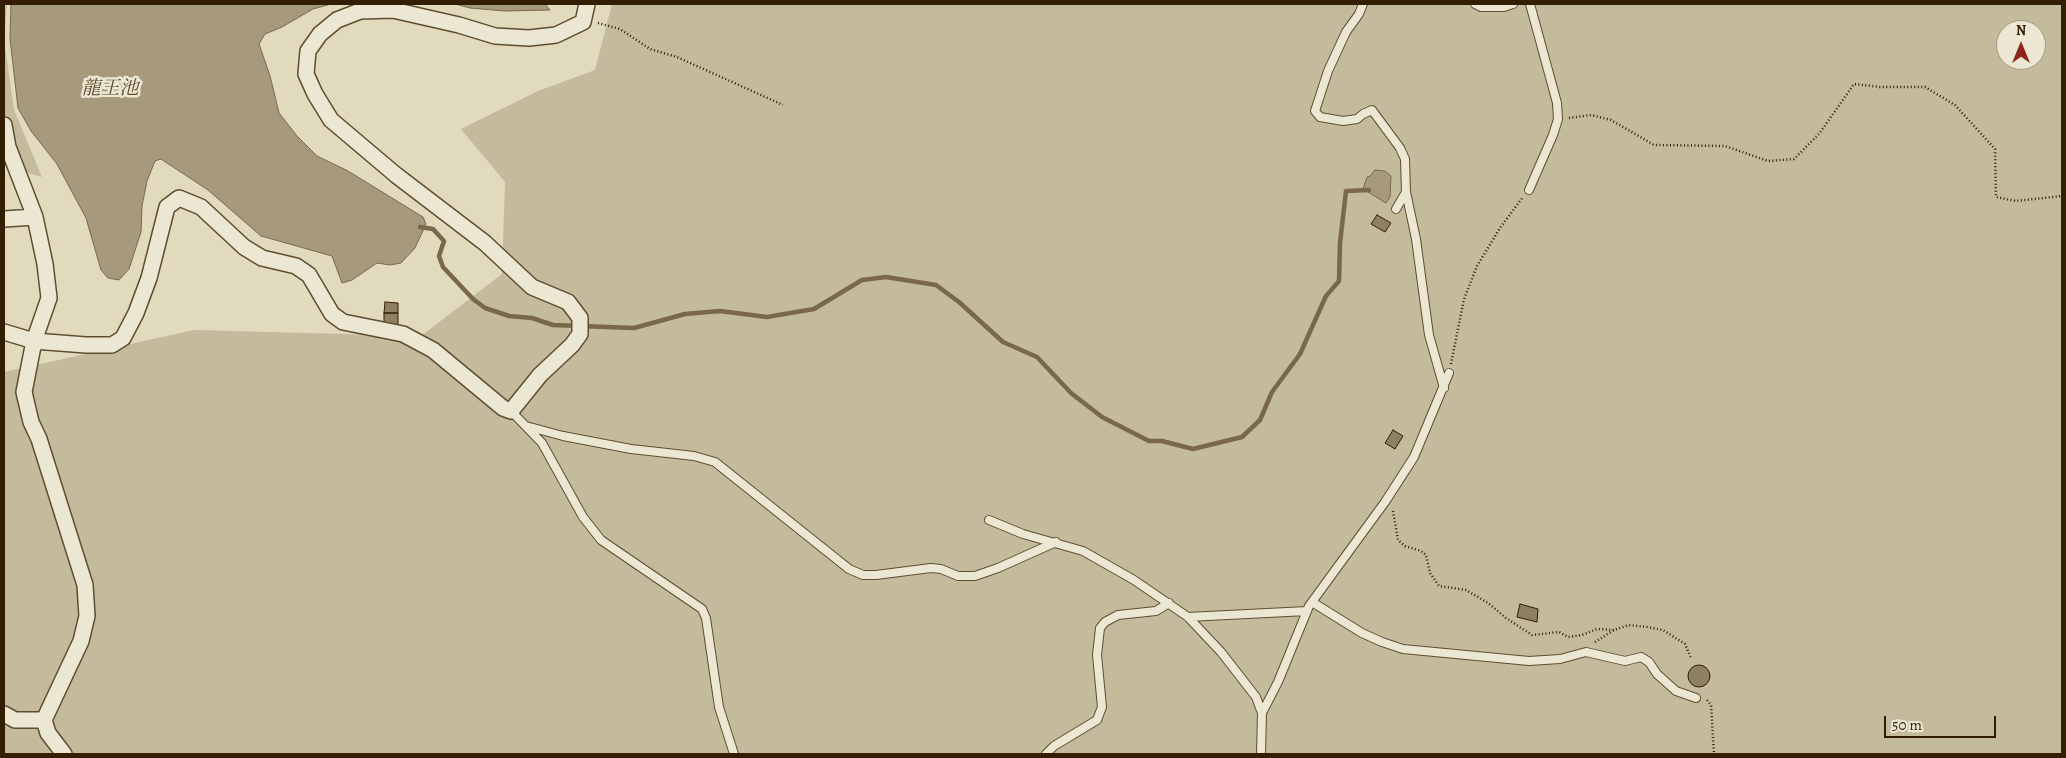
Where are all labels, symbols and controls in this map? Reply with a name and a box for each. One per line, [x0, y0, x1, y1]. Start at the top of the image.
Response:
north arrow [1996, 20, 2046, 70]
text: N [2016, 21, 2026, 40]
water label: 龍王池 [82, 78, 138, 100]
scale bar [1886, 706, 1998, 738]
text: 50 m [1892, 715, 1922, 735]

